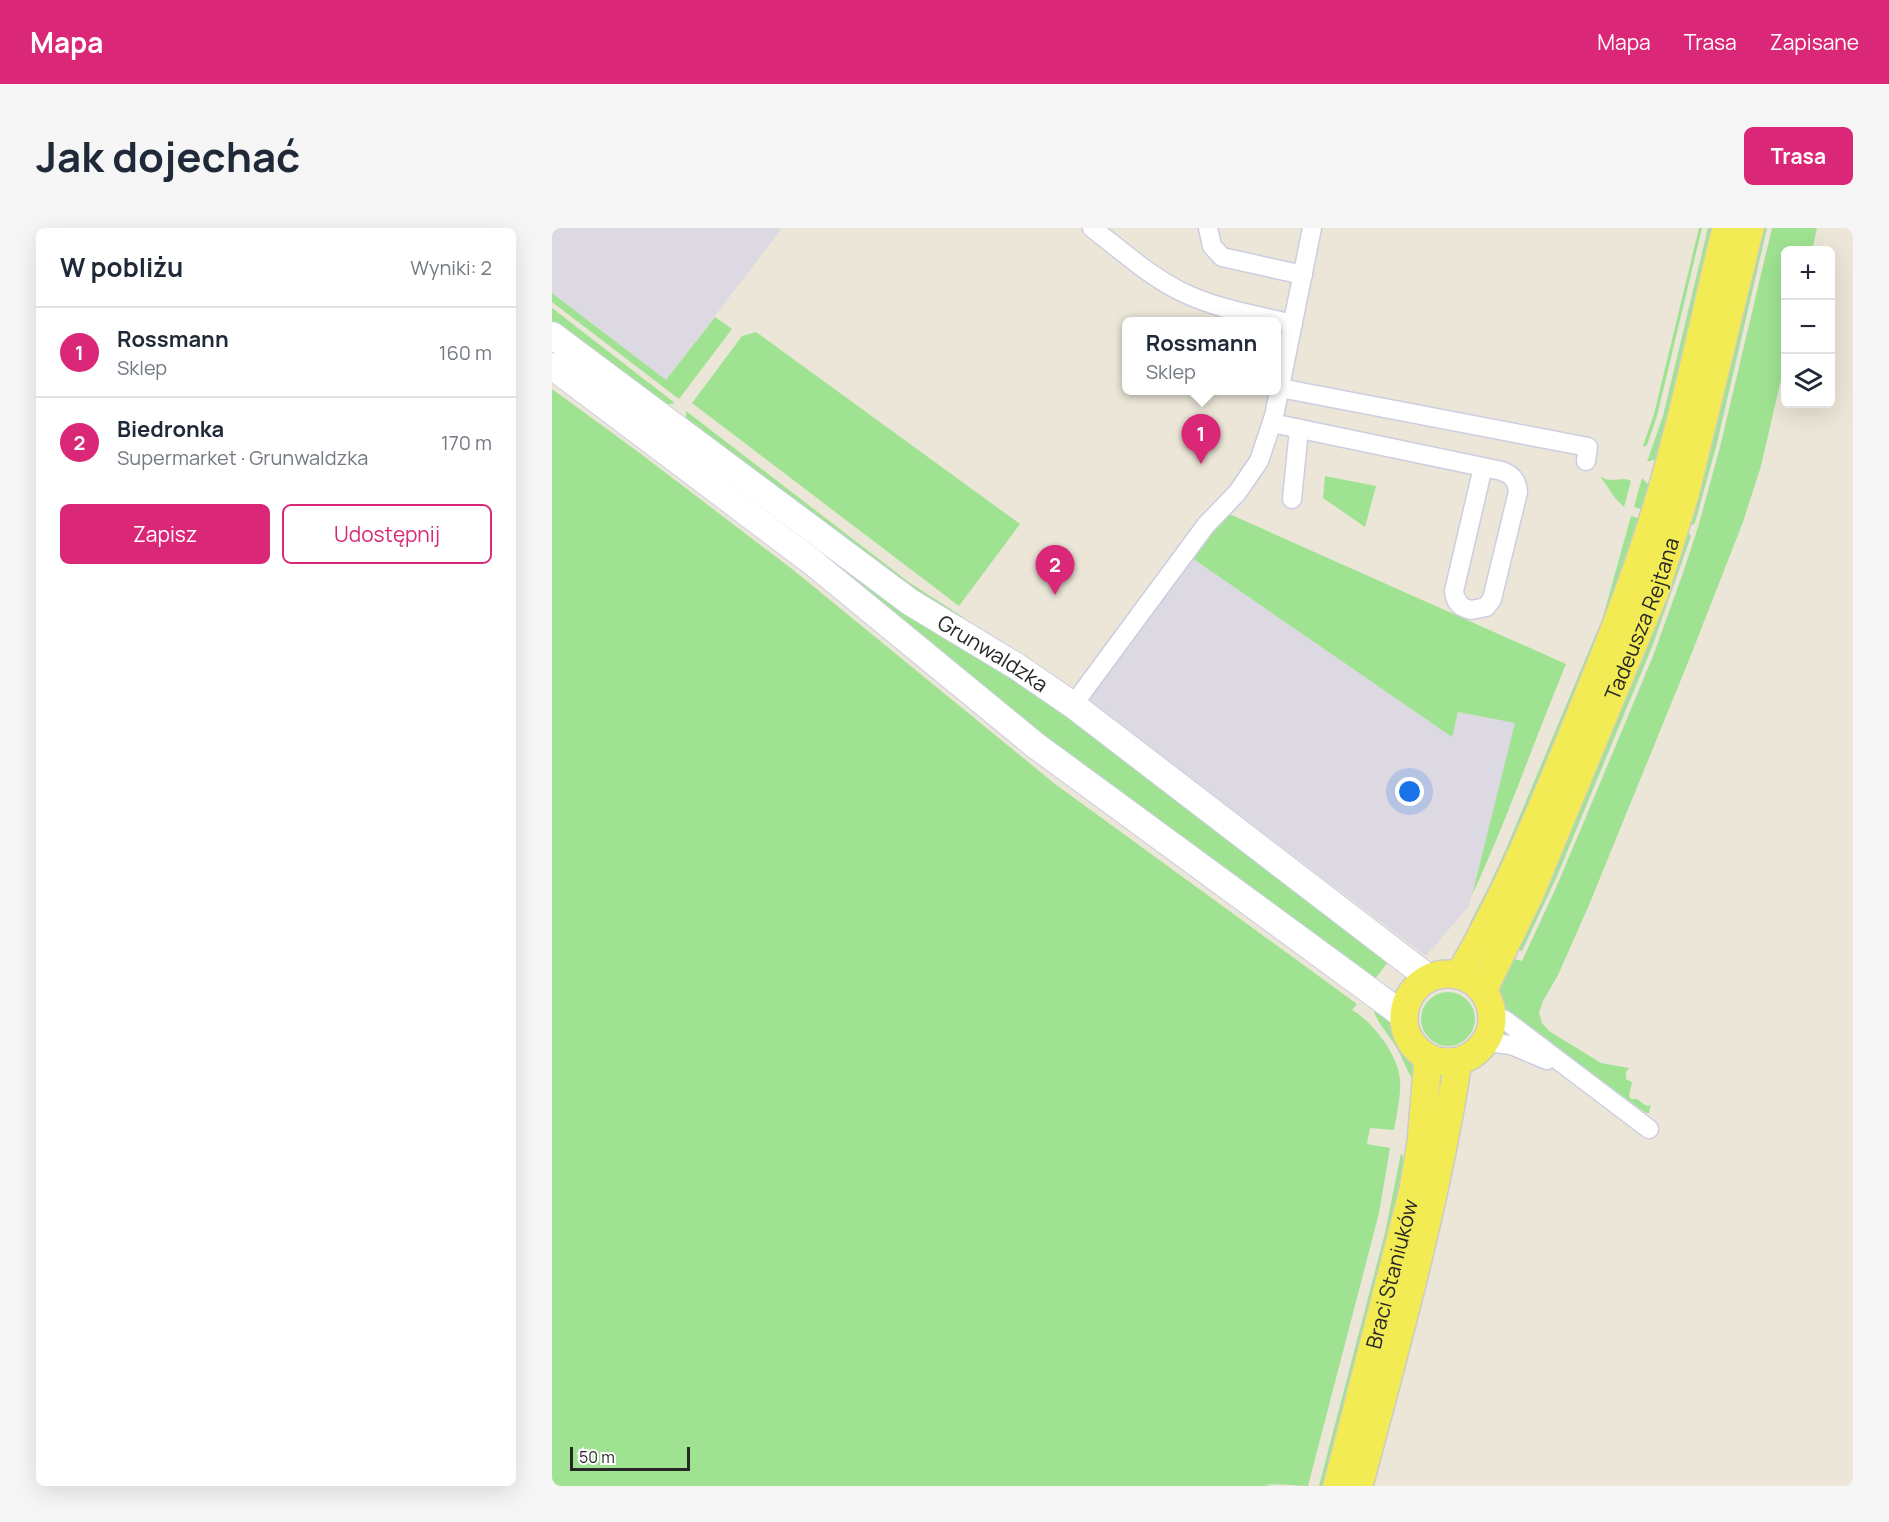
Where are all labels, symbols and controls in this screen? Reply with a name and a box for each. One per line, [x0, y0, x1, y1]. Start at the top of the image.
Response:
text: Mapa [30, 23, 103, 61]
text: Mapa [1597, 28, 1651, 56]
text: Trasa [1684, 28, 1737, 56]
text: Zapisane [1770, 28, 1859, 56]
text: Jak dojechać [36, 127, 300, 185]
button: Trasa [1744, 127, 1853, 185]
map controls [1781, 246, 1835, 408]
button: + [1781, 246, 1835, 300]
text: W pobliżu [60, 249, 183, 285]
text: Wyniki: 2 [410, 254, 492, 281]
button: − [1781, 300, 1835, 354]
popup [1122, 317, 1281, 395]
text: Rossmann [117, 324, 229, 354]
text: Rossmann [1146, 328, 1257, 358]
text: 1 [75, 339, 84, 366]
text: 160 m [439, 339, 492, 366]
text: Sklep [117, 354, 167, 381]
button: layers [1781, 354, 1835, 408]
text: Sklep [1146, 358, 1196, 385]
text: Biedronka [117, 414, 224, 444]
pin: 1 [1182, 414, 1220, 464]
text: 2 [74, 429, 85, 456]
text: 170 m [441, 429, 492, 456]
text: Supermarket · Grunwaldzka [117, 444, 368, 471]
button: Zapisz [60, 504, 270, 564]
button: Udostępnij [282, 504, 492, 564]
street label: Tadeusza Rejtana [1598, 534, 1685, 704]
pin: 2 [1036, 546, 1074, 595]
street label: Grunwaldzka [933, 608, 1054, 698]
your location [1395, 777, 1424, 806]
street label: Braci Staniuków [1359, 1196, 1424, 1352]
scale bar [570, 1444, 690, 1472]
text: 50 m [579, 1446, 615, 1468]

